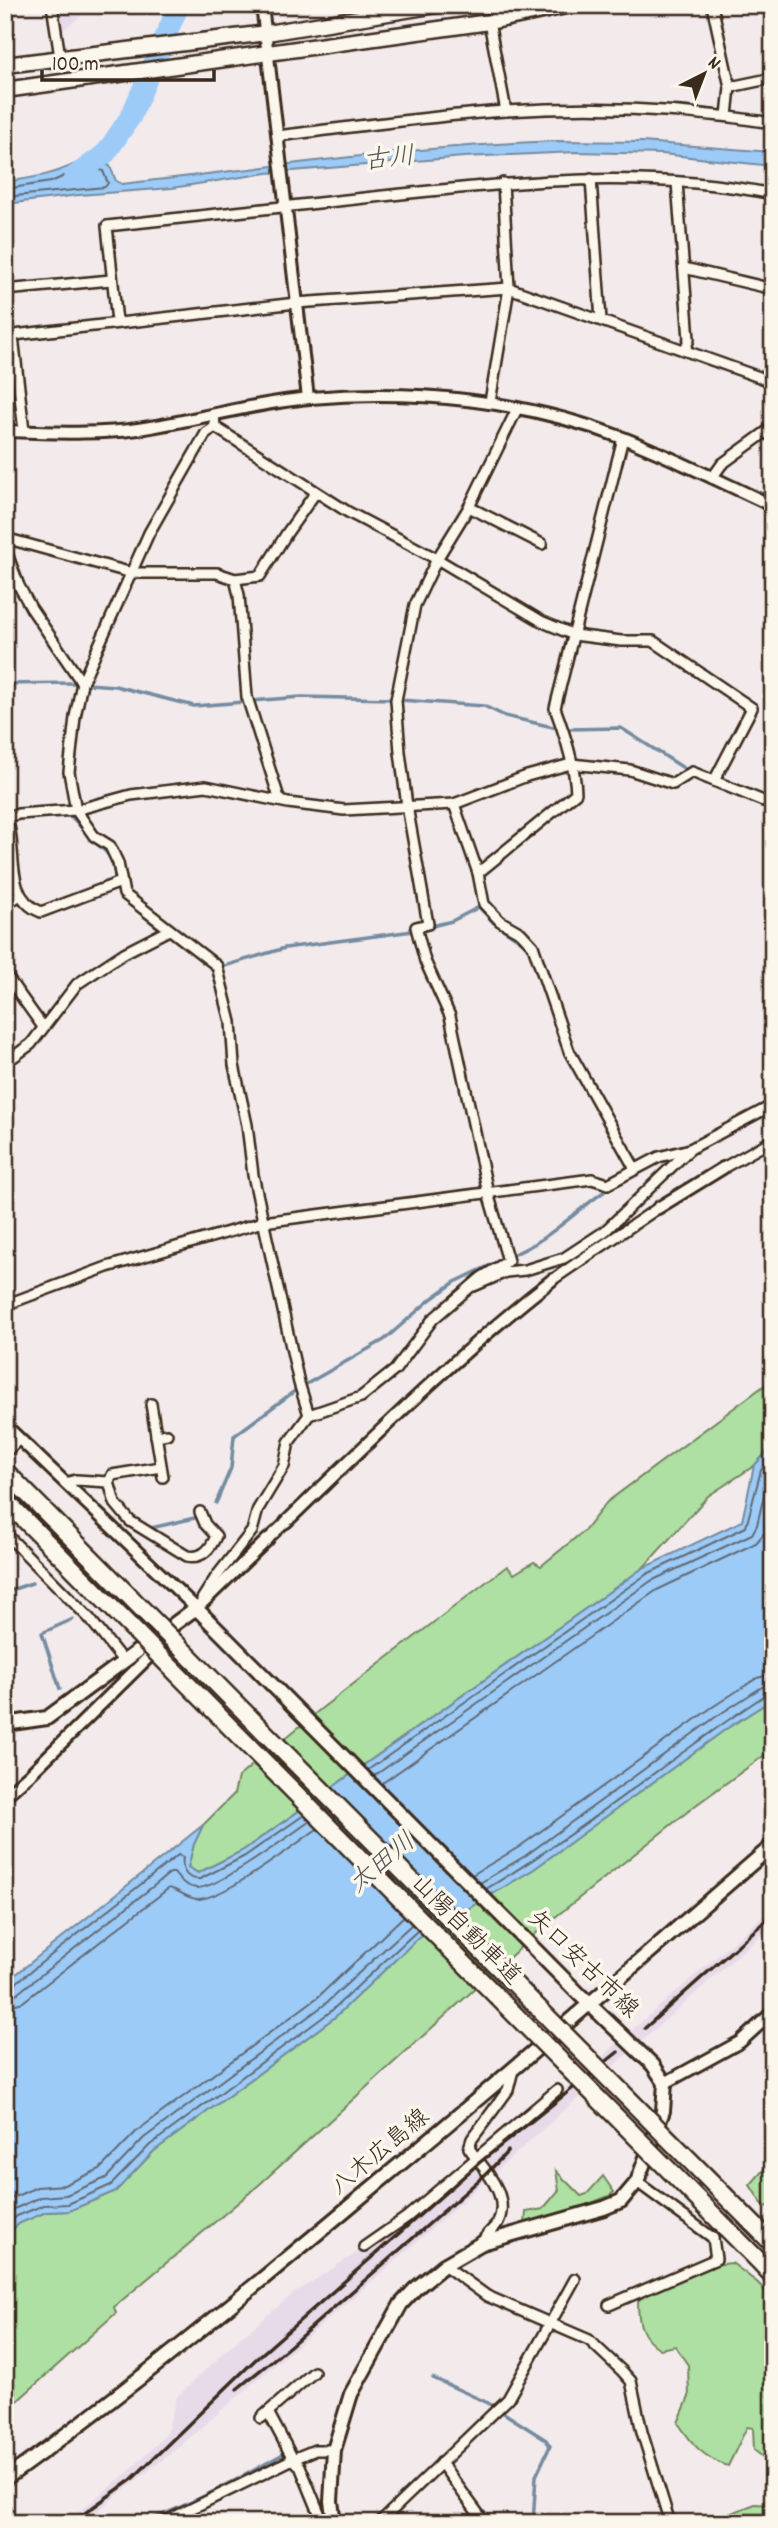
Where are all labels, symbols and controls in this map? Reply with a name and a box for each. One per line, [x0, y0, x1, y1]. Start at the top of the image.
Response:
scale bar [42, 38, 214, 82]
north arrow [670, 38, 740, 108]
text: 100 m [52, 51, 99, 81]
text: N [701, 51, 726, 77]
water label: 古川 [361, 139, 417, 181]
water label: 太田川 [341, 1825, 425, 1903]
street label: 山陽自動車道 [402, 1868, 528, 1994]
street label: 矢口安古市線 [518, 1903, 646, 2027]
street label: 八木広島線 [324, 2101, 438, 2205]

